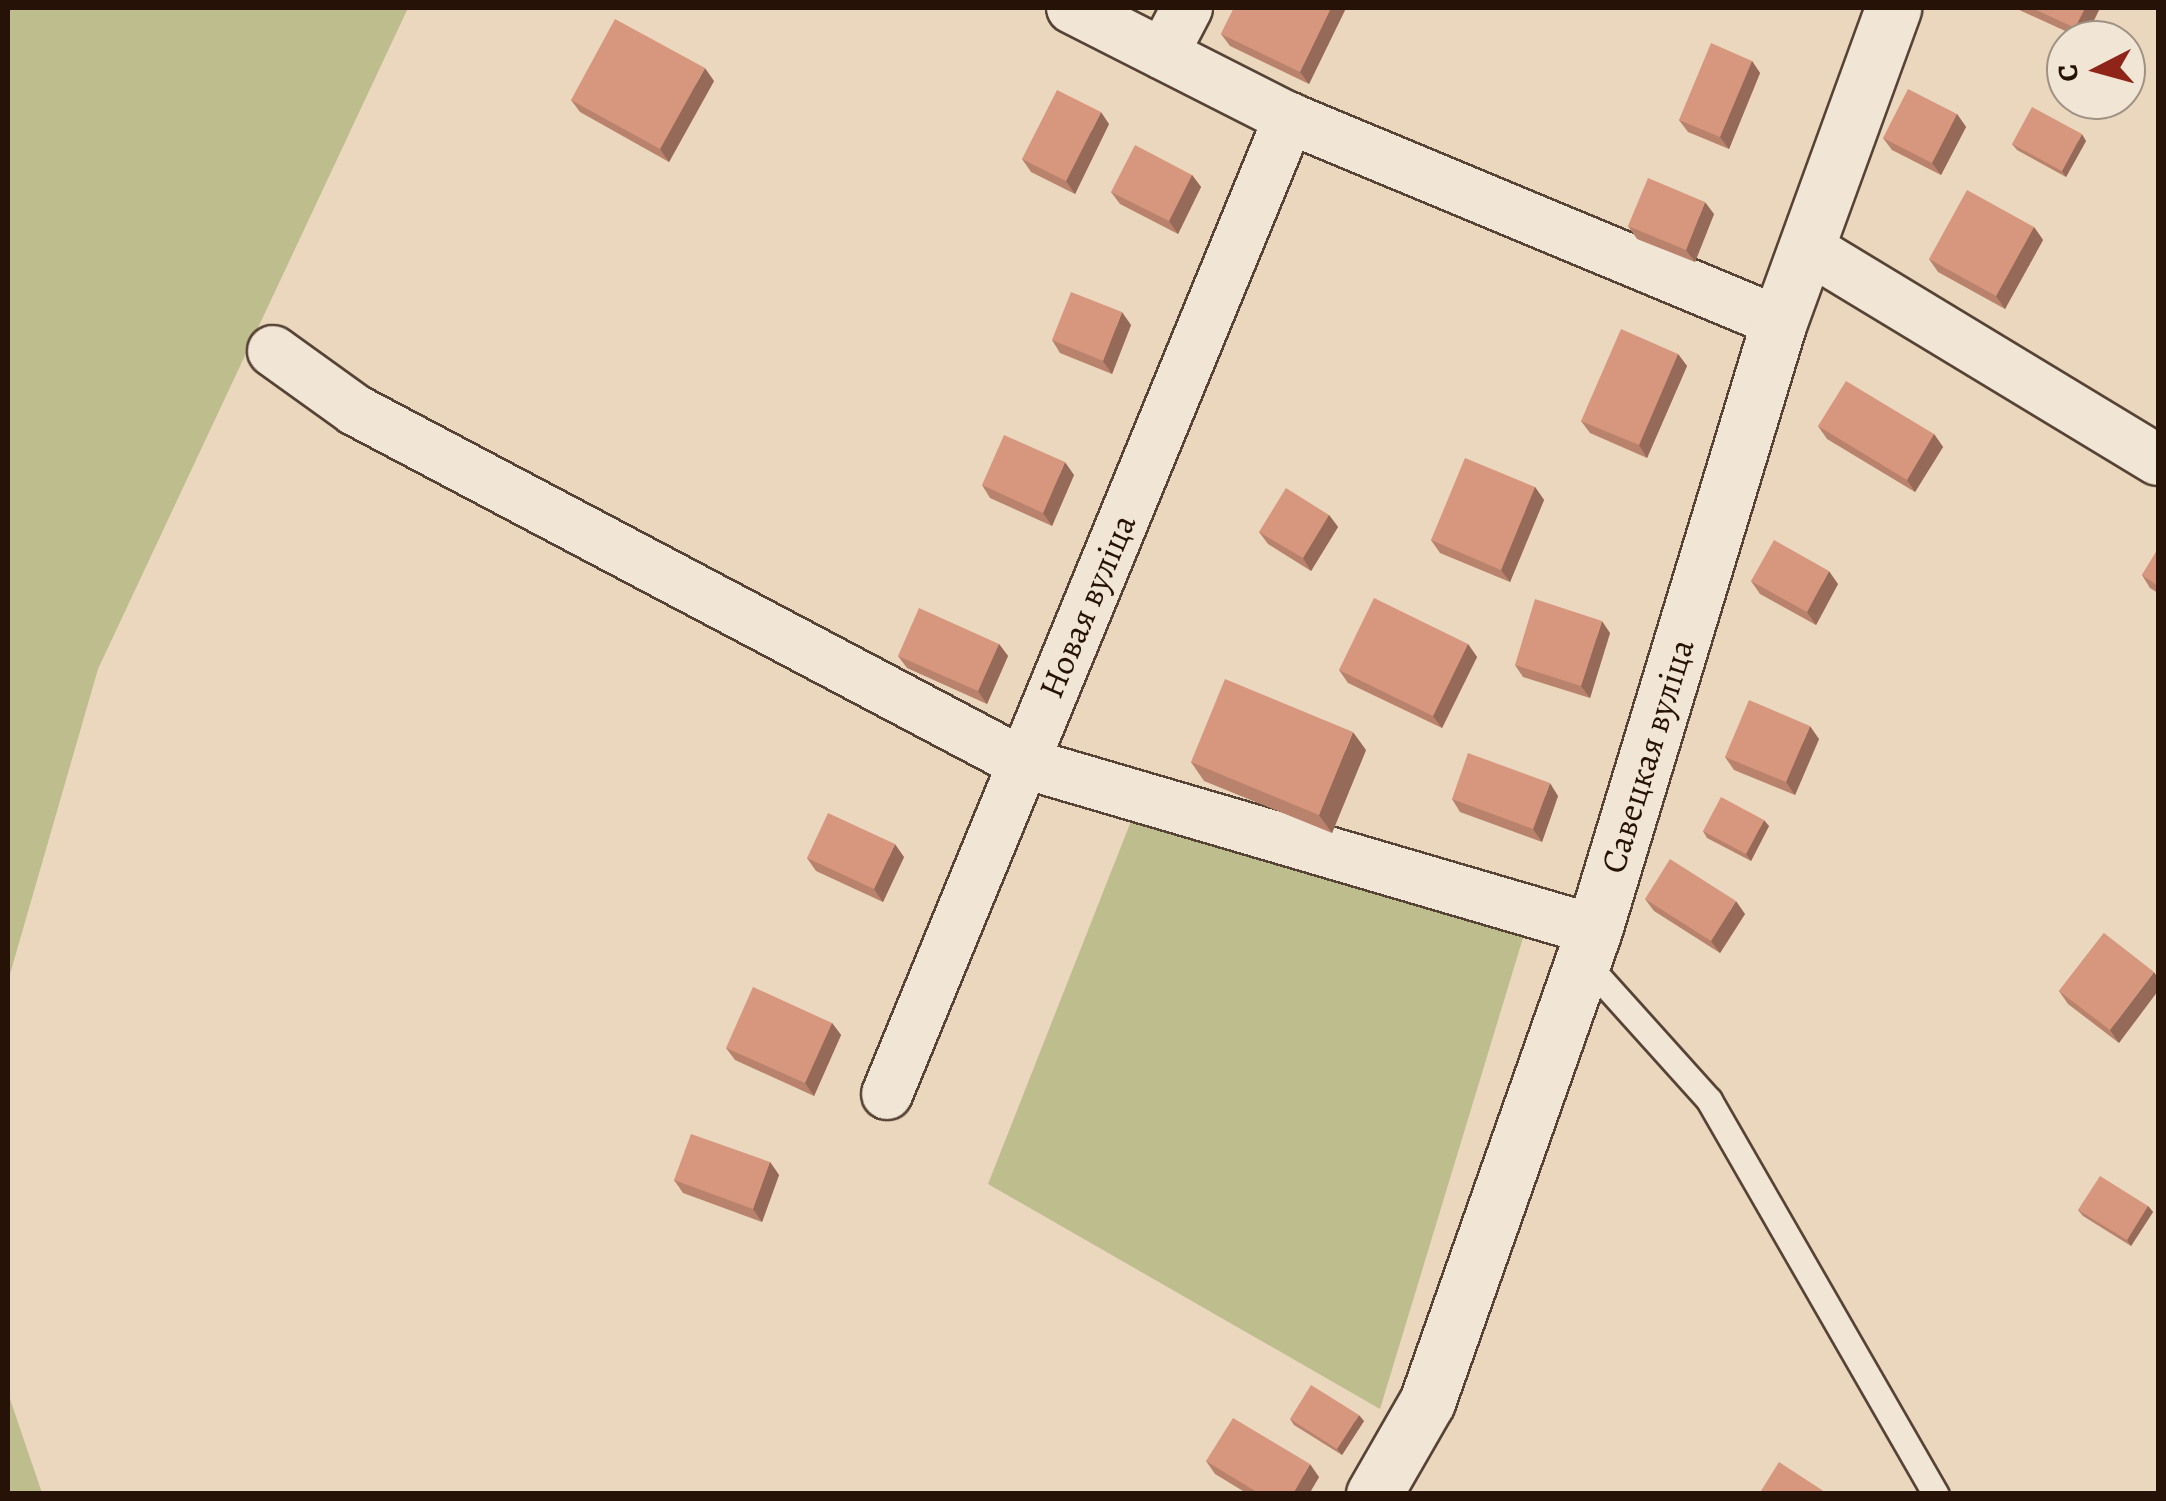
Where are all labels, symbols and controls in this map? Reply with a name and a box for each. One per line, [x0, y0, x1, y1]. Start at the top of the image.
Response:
north arrow [2046, 20, 2146, 120]
text: С [2048, 62, 2088, 83]
street label: Новая вуліца [1030, 508, 1144, 704]
street label: Савецкая вуліца [1591, 634, 1703, 878]

